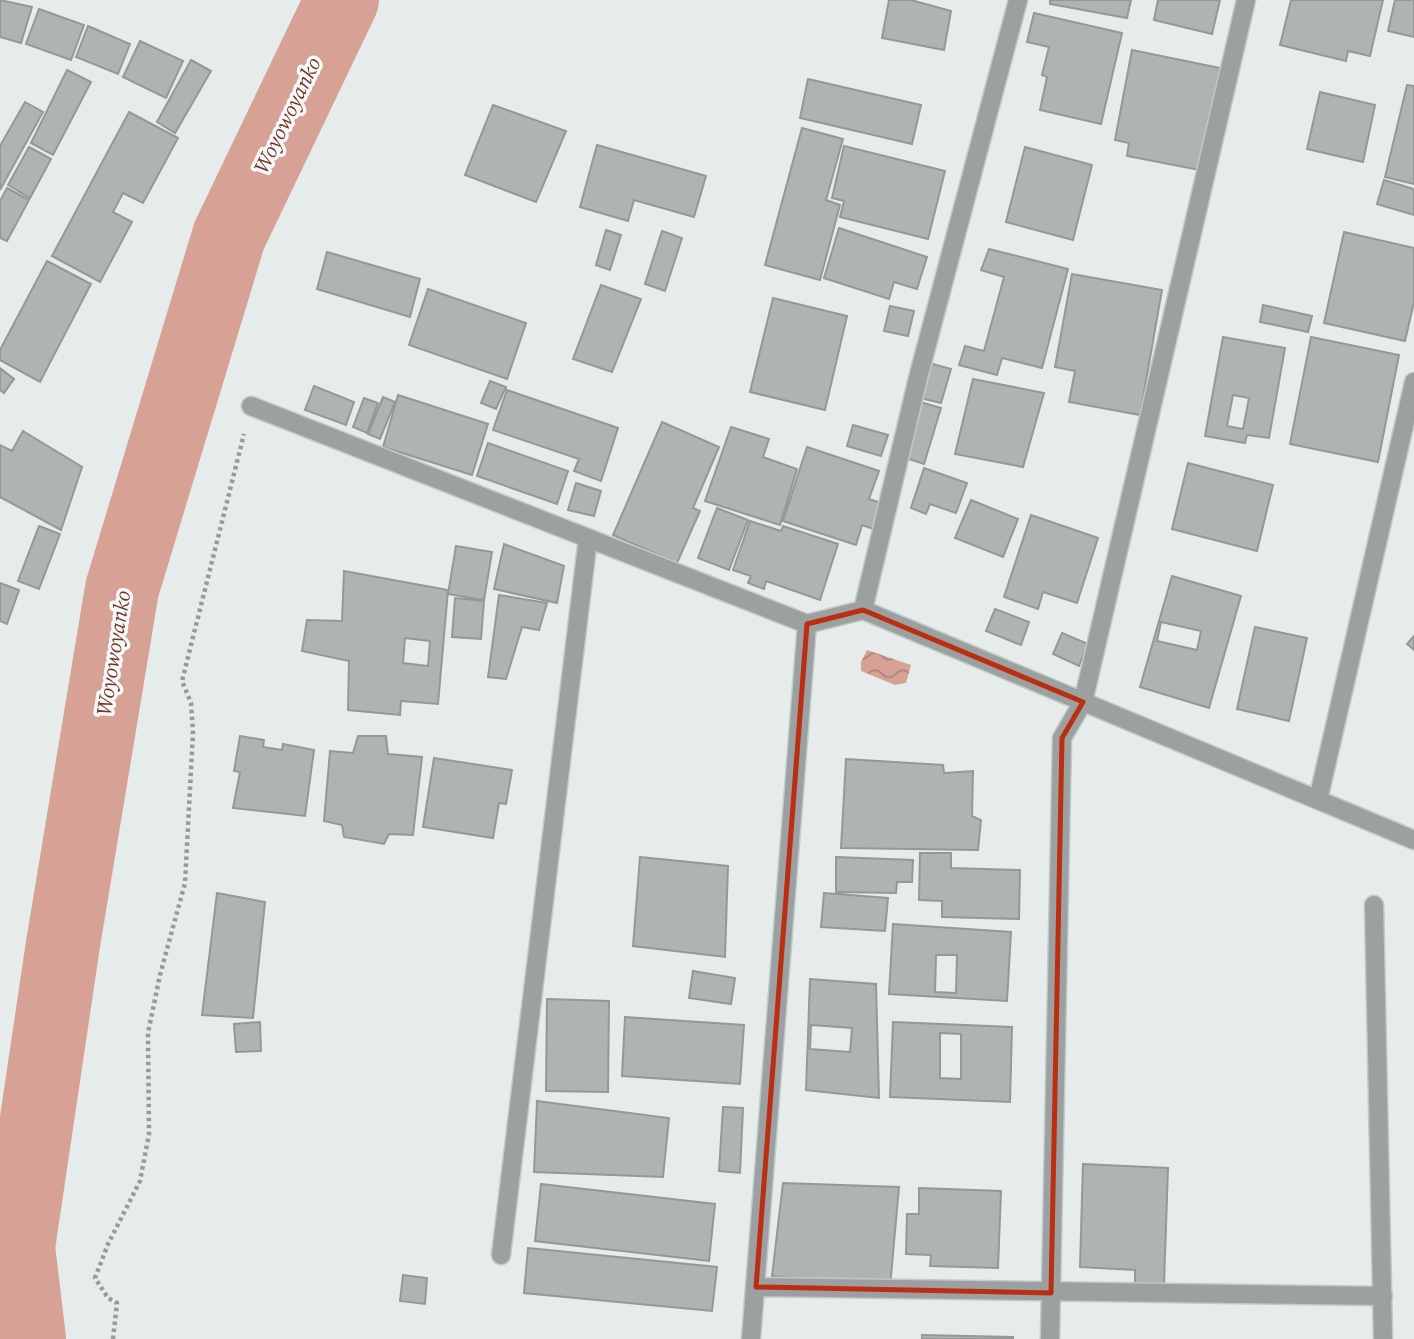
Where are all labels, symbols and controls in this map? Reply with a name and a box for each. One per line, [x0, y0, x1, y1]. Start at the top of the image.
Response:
water label: Woyowoyanko [246, 52, 328, 178]
water label: Woyowoyanko [89, 589, 137, 717]

